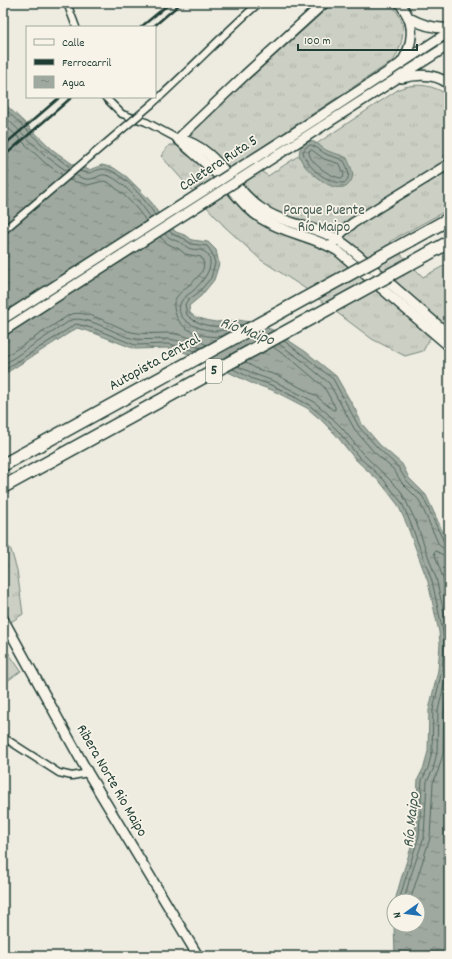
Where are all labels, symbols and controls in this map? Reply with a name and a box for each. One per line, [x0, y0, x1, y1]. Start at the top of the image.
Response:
legend [26, 26, 156, 98]
scale bar [298, 26, 417, 52]
text: 100 m [304, 33, 331, 50]
text: Calle [62, 35, 85, 52]
text: Ferrocarril [62, 55, 111, 72]
text: Agua [62, 75, 85, 92]
street label: Caletera Ruta 5 [175, 130, 263, 198]
park label: Parque Puente Río Maipo [283, 200, 365, 239]
water label: Río Maipo [217, 312, 278, 353]
street label: Autopista Central [105, 329, 205, 397]
road number: 5 [206, 359, 222, 383]
street label: Ribera Norte Rio Maipo [70, 721, 152, 842]
water label: Río Maipo [398, 790, 426, 849]
north arrow [386, 893, 426, 933]
text: N [390, 910, 407, 920]

